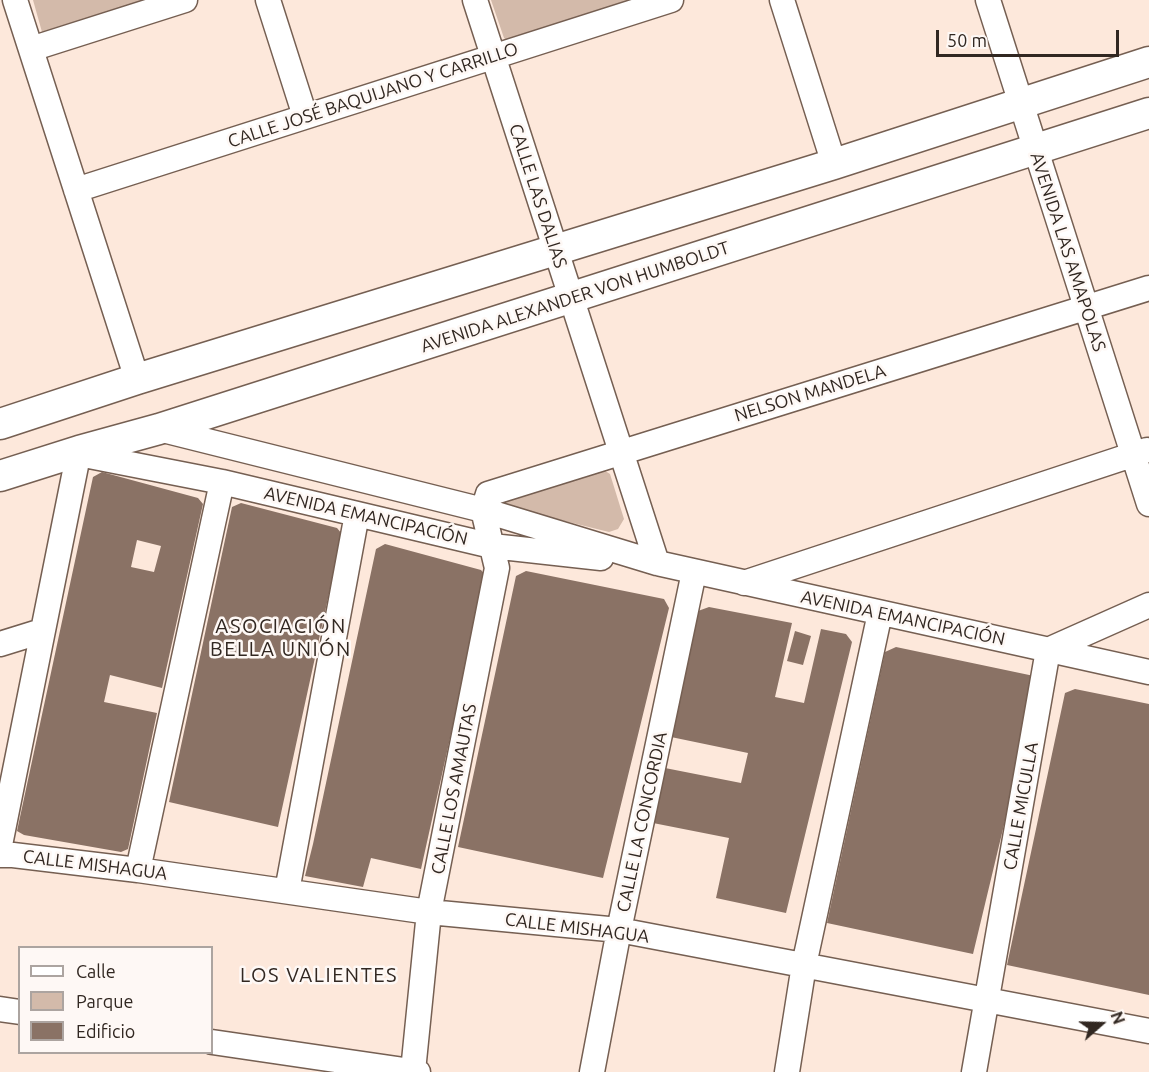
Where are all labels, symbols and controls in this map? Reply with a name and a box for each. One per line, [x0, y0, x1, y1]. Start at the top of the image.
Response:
scale bar [939, 18, 1122, 56]
text: 50 m [947, 30, 987, 50]
street label: CALLE JOSÉ BAQUIJANO Y CARRILLO [225, 38, 521, 152]
street label: CALLE LAS DALIAS [505, 121, 571, 271]
street label: AVENIDA LAS AMAPOLAS [1026, 150, 1110, 354]
street label: AVENIDA ALEXANDER VON HUMBOLDT [418, 237, 732, 357]
street label: NELSON MANDELA [732, 360, 888, 426]
street label: AVENIDA EMANCIPACIÓN [262, 482, 470, 550]
street label: AVENIDA EMANCIPACIÓN [799, 586, 1007, 650]
district label: ASOCIACIÓN BELLA UNIÓN [210, 614, 352, 661]
street label: CALLE LOS AMAUTAS [427, 702, 481, 876]
street label: CALLE LA CONCORDIA [612, 730, 672, 914]
street label: CALLE MICULLA [999, 740, 1043, 872]
street label: CALLE MISHAGUA [22, 845, 168, 885]
street label: CALLE MISHAGUA [504, 908, 650, 948]
legend [18, 946, 213, 1054]
text: Calle [76, 961, 116, 981]
district label: LOS VALIENTES [240, 963, 398, 987]
text: Parque [76, 991, 133, 1011]
north arrow [1071, 994, 1131, 1054]
text: N [1107, 1009, 1128, 1027]
text: Edificio [76, 1021, 135, 1041]

